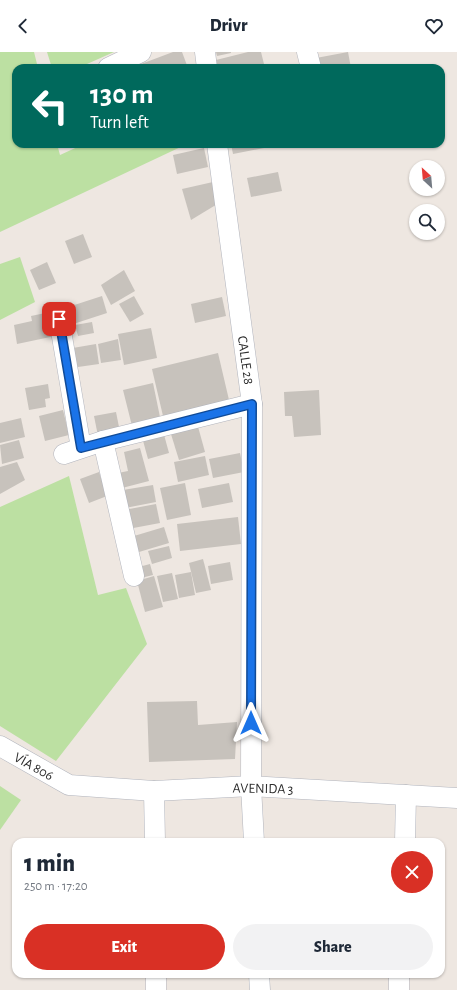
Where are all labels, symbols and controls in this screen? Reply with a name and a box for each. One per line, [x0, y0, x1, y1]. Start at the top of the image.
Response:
icon: back [12, 15, 34, 37]
icon: heart [423, 15, 445, 37]
text: Drivr [210, 17, 247, 35]
icon: left [24, 80, 76, 132]
text: 130 m [90, 81, 154, 109]
text: Turn left [90, 114, 149, 132]
north arrow [409, 160, 445, 196]
map controls [409, 160, 445, 240]
button: search [409, 204, 445, 240]
pin [42, 302, 76, 336]
icon: arrive [48, 308, 70, 330]
street label: CALLE 28 [235, 335, 255, 385]
position arrow [230, 702, 272, 744]
street label: VÍA 806 [11, 748, 57, 783]
street label: AVENIDA 3 [232, 781, 294, 797]
button: close [391, 851, 433, 893]
text: 1 min [24, 852, 75, 876]
text: 250 m · 17:20 [24, 880, 88, 893]
button: Exit [24, 924, 225, 970]
button: Share [233, 924, 433, 970]

